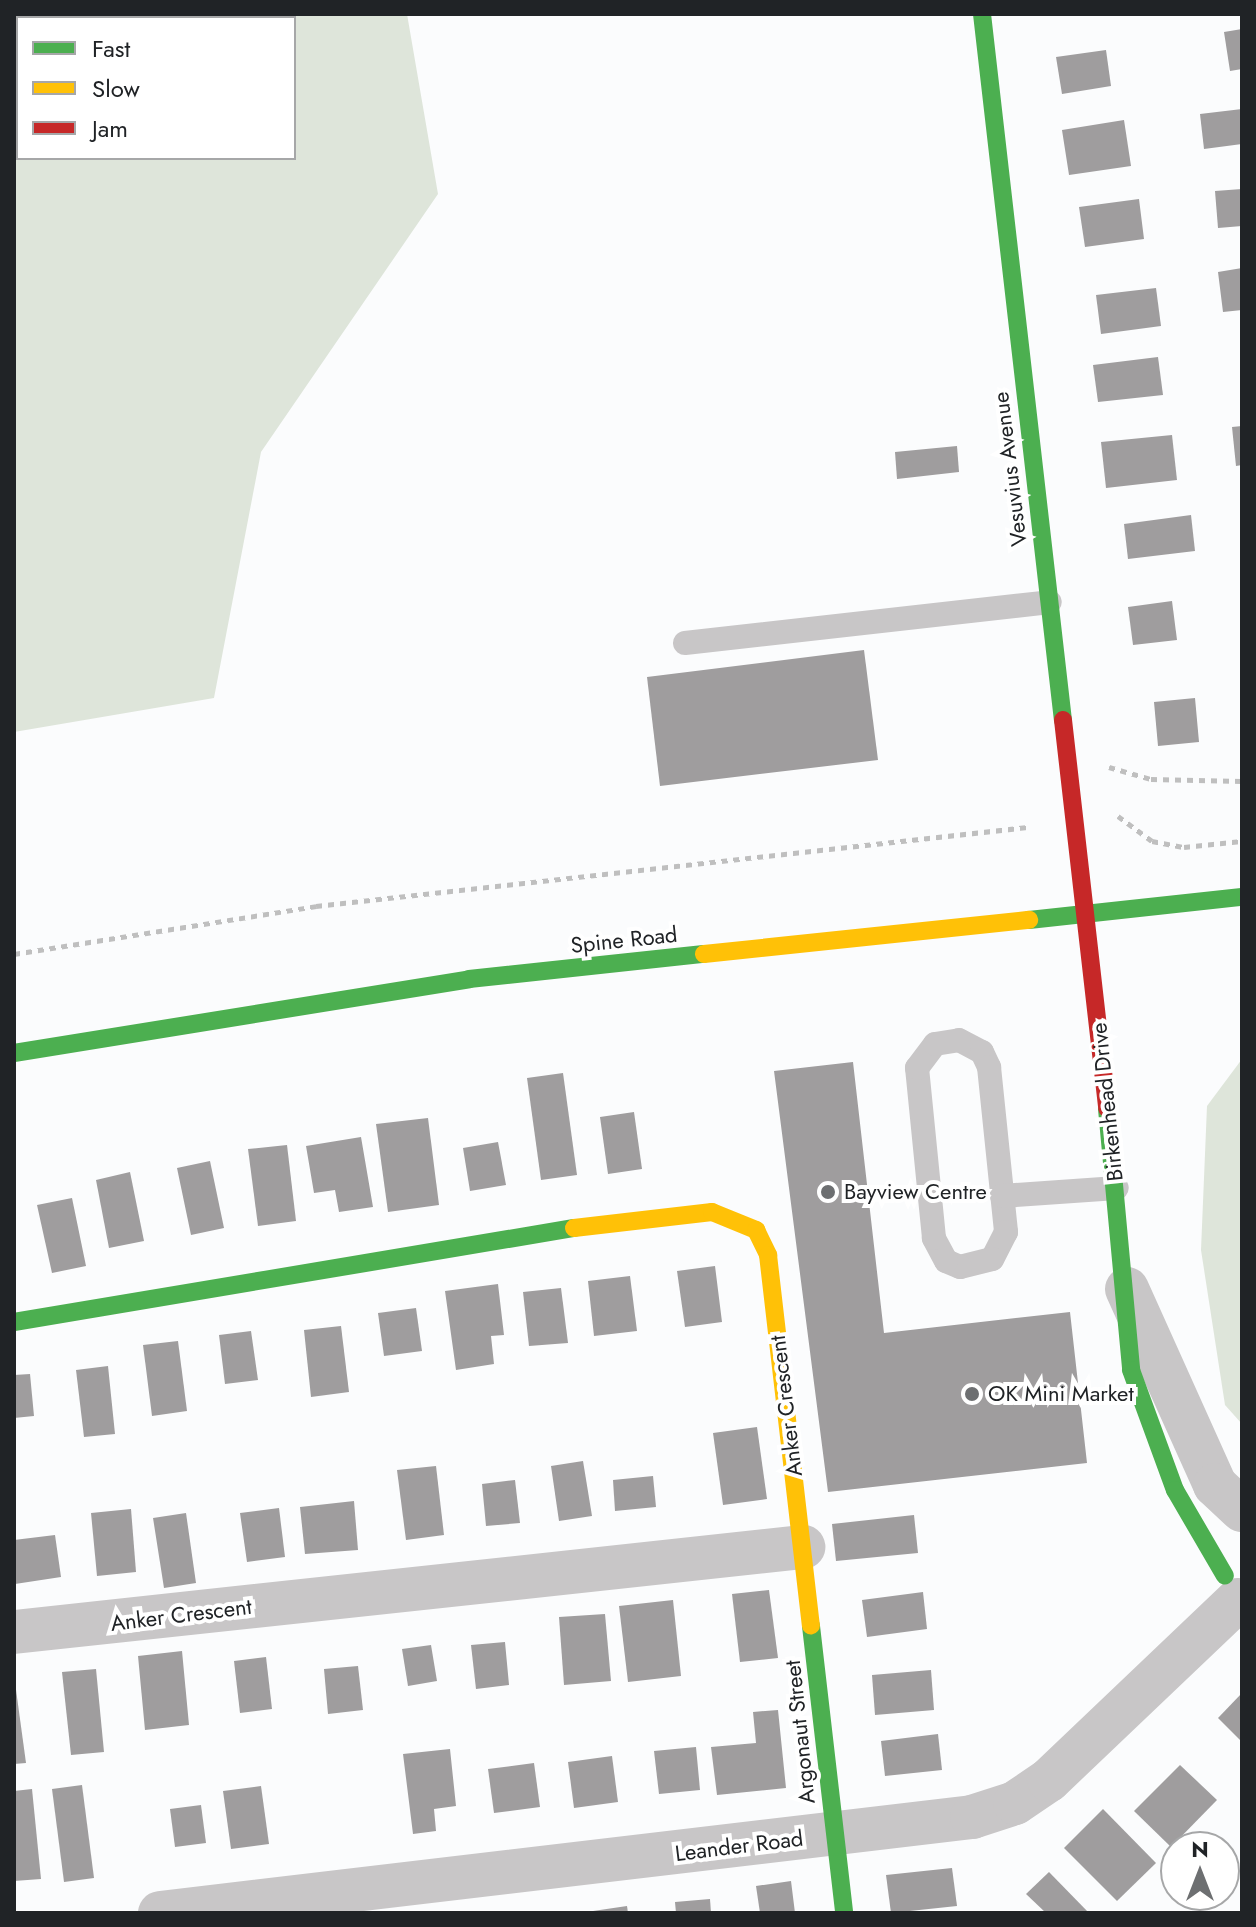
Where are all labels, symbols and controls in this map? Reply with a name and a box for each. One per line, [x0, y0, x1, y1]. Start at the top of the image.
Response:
legend [16, 16, 296, 160]
text: Fast [92, 31, 130, 66]
text: Slow [92, 71, 140, 106]
text: Jam [92, 111, 128, 146]
street label: Vesuvius Avenue [987, 390, 1033, 548]
street label: Spine Road [569, 921, 679, 959]
street label: Birkenhead Drive [1086, 1021, 1128, 1183]
place label: Bayview Centre [844, 1179, 987, 1205]
marker: Bayview Centre [819, 1183, 837, 1201]
street label: Anker Crescent [764, 1334, 808, 1478]
place label: OK Mini Market [988, 1381, 1134, 1407]
marker: OK Mini Market [963, 1385, 981, 1403]
street label: Anker Crescent [109, 1593, 253, 1637]
street label: Argonaut Street [779, 1659, 821, 1805]
street label: Leander Road [673, 1825, 805, 1867]
north arrow [1160, 1831, 1240, 1911]
text: N [1191, 1833, 1209, 1865]

